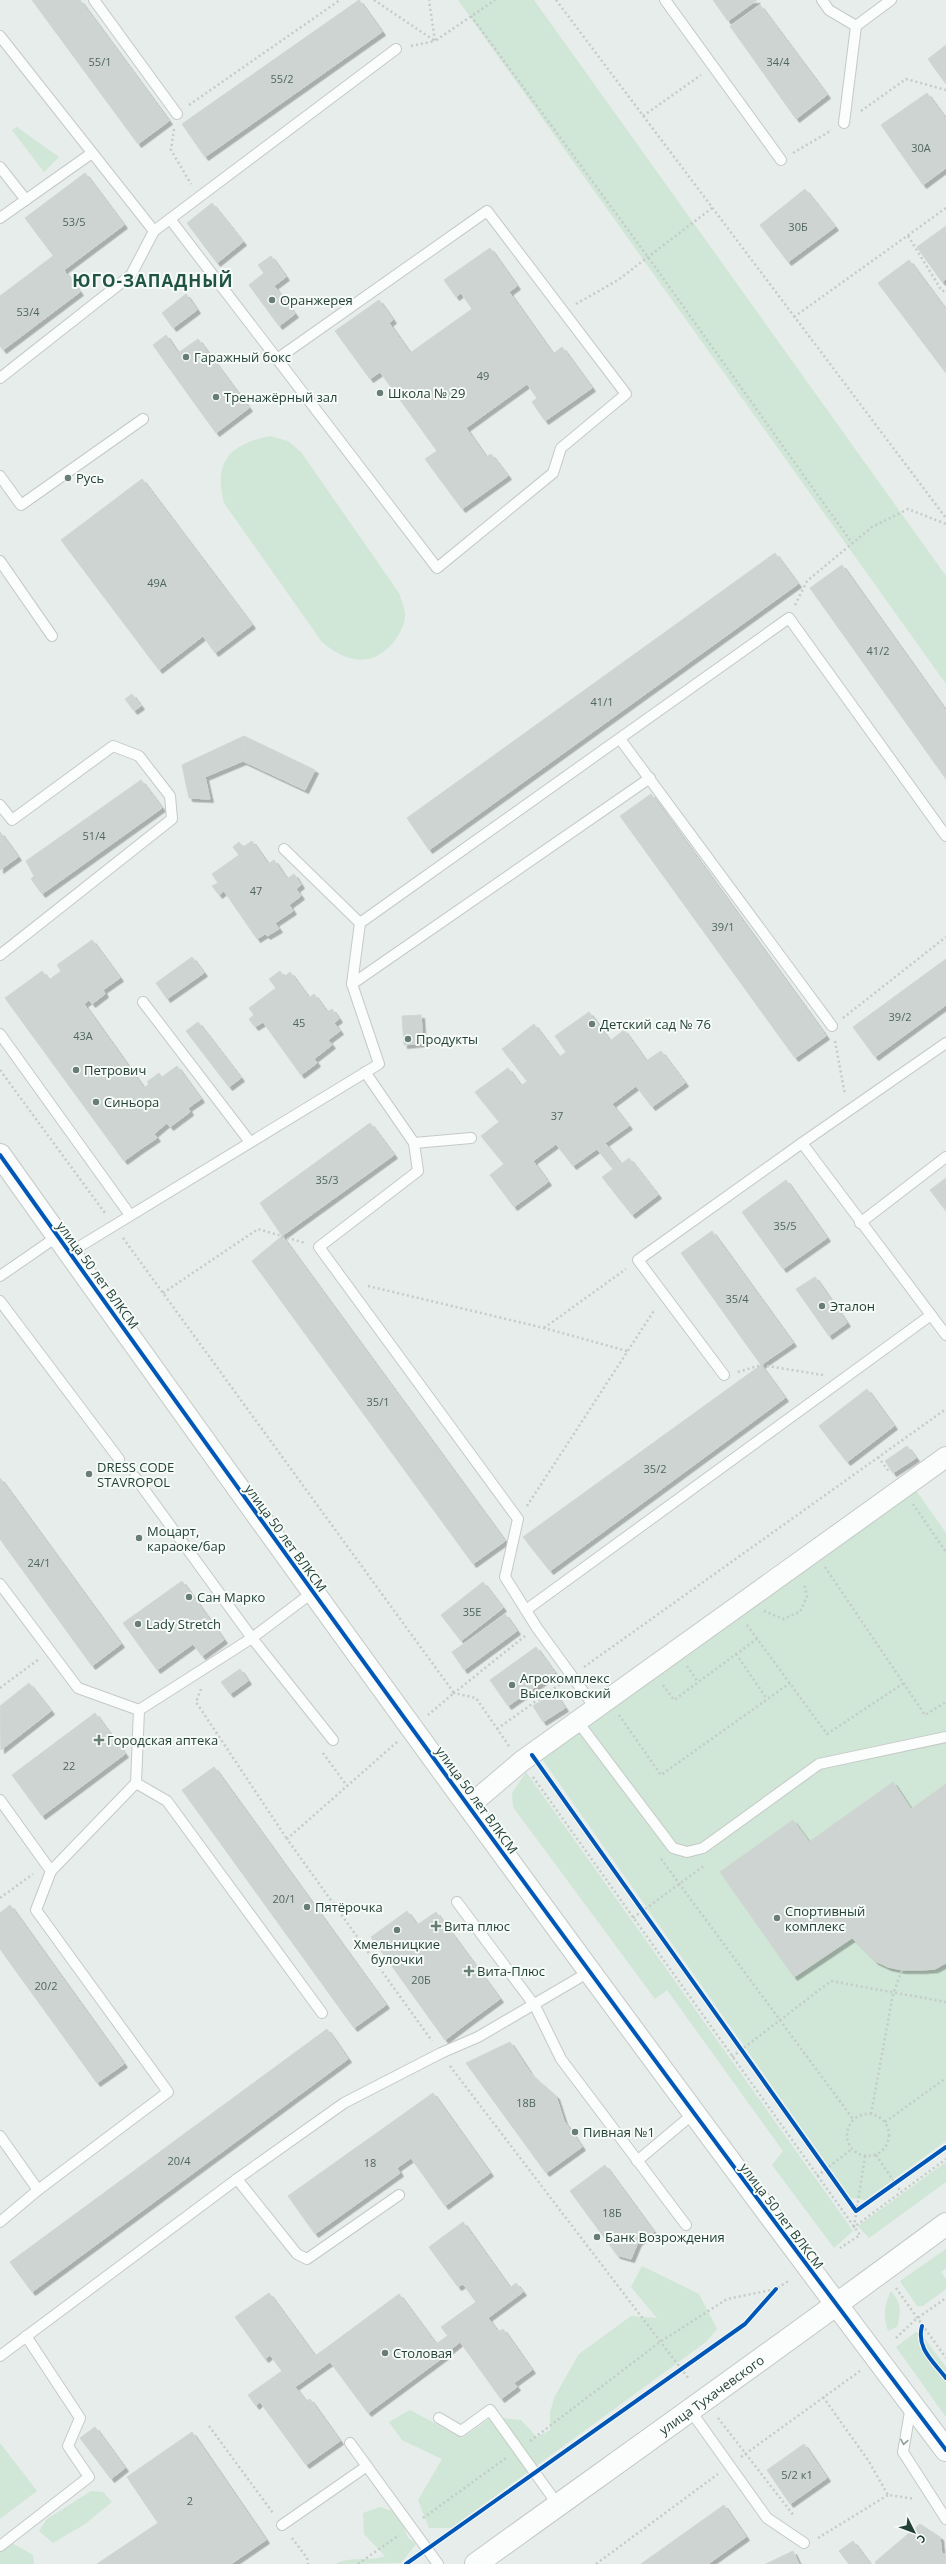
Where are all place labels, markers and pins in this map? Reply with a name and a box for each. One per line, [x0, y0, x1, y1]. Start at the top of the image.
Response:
place label: Оранжерея [280, 291, 353, 309]
marker: Оранжерея [267, 295, 277, 305]
place label: Гаражный бокс [194, 348, 291, 366]
marker: Гаражный бокс [181, 352, 191, 362]
place label: Школа № 29 [388, 384, 465, 402]
place label: Тренажёрный зал [224, 388, 337, 406]
marker: Школа № 29 [375, 388, 385, 398]
marker: Тренажёрный зал [211, 392, 221, 402]
place label: Русь [76, 469, 104, 487]
marker: Русь [63, 473, 73, 483]
place label: Детский сад № 76 [600, 1015, 711, 1033]
marker: Детский сад № 76 [587, 1019, 597, 1029]
place label: Продукты [416, 1030, 478, 1048]
marker: Продукты [403, 1034, 413, 1044]
place label: Петрович [84, 1061, 146, 1079]
marker: Петрович [71, 1065, 81, 1075]
place label: Синьора [104, 1093, 159, 1111]
marker: Синьора [91, 1097, 101, 1107]
place label: Эталон [830, 1297, 875, 1315]
marker: Эталон [817, 1301, 827, 1311]
place label: DRESS CODE STAVROPOL [97, 1458, 174, 1491]
marker: DRESS CODE STAVROPOL [84, 1469, 94, 1479]
place label: Моцарт, караоке/бар [147, 1522, 226, 1555]
marker: Моцарт, караоке/бар [134, 1533, 144, 1543]
place label: Сан Марко [197, 1588, 266, 1606]
marker: Сан Марко [184, 1592, 194, 1602]
place label: Lady Stretch [146, 1615, 221, 1633]
marker: Lady Stretch [133, 1619, 143, 1629]
place label: Агрокомплекс Выселковский [520, 1669, 611, 1702]
marker: Агрокомплекс Выселковский [507, 1680, 517, 1690]
place label: Городская аптека [107, 1731, 218, 1749]
marker: Городская аптека [94, 1735, 104, 1745]
place label: Пятёрочка [315, 1898, 383, 1916]
marker: Пятёрочка [302, 1902, 312, 1912]
place label: Спортивный комплекс [785, 1902, 865, 1935]
marker: Спортивный комплекс [772, 1913, 782, 1923]
place label: Вита плюс [444, 1917, 510, 1935]
marker: Вита плюс [431, 1921, 441, 1931]
marker: Хмельницкие булочки [392, 1925, 402, 1935]
place label: Хмельницкие булочки [354, 1935, 440, 1968]
place label: Вита-Плюс [477, 1962, 545, 1980]
marker: Вита-Плюс [464, 1966, 474, 1976]
place label: Пивная №1 [583, 2123, 655, 2141]
marker: Пивная №1 [570, 2127, 580, 2137]
place label: Банк Возрождения [605, 2228, 725, 2246]
marker: Банк Возрождения [592, 2232, 602, 2242]
place label: Столовая [393, 2344, 452, 2362]
marker: Столовая [380, 2348, 390, 2358]

